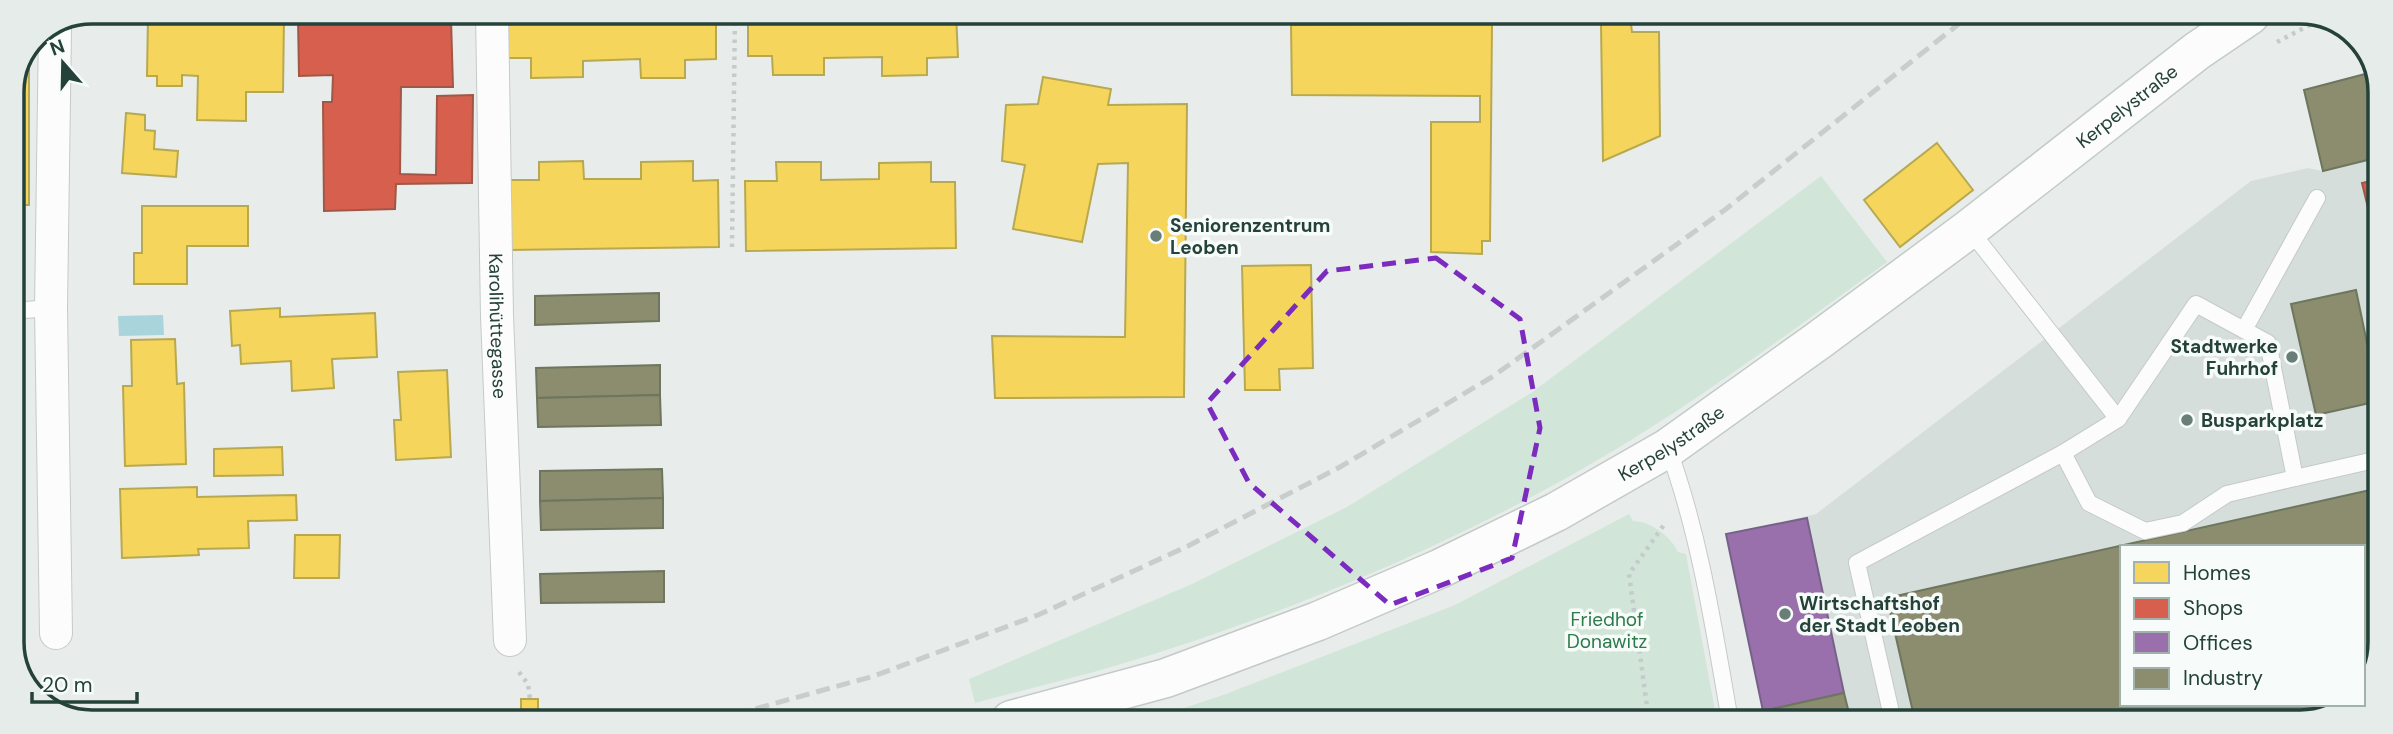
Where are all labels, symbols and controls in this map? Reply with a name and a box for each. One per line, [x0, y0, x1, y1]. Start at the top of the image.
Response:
north arrow [28, 28, 98, 98]
text: N [47, 33, 68, 62]
street label: Kerpelystraße [2071, 59, 2183, 154]
place label: Seniorenzentrum Leoben [1170, 213, 1330, 260]
marker: Seniorenzentrum Leoben [1148, 228, 1164, 244]
street label: Karolihüttegasse [483, 253, 512, 399]
place label: Stadtwerke Fuhrhof [2170, 334, 2278, 381]
marker: Stadtwerke Fuhrhof [2284, 349, 2300, 365]
street label: Kerpelystraße [1613, 400, 1730, 487]
place label: Busparkplatz [2201, 408, 2323, 433]
marker: Busparkplatz [2179, 412, 2195, 428]
legend [2120, 545, 2365, 706]
text: Homes [2183, 559, 2251, 587]
place label: Wirtschaftshof der Stadt Leoben [1799, 591, 1960, 638]
text: Shops [2183, 594, 2243, 622]
marker: Wirtschaftshof der Stadt Leoben [1777, 606, 1793, 622]
park label: Friedhof Donawitz [1567, 607, 1647, 654]
text: Offices [2183, 629, 2253, 657]
scale bar [32, 660, 136, 704]
text: Industry [2183, 664, 2263, 692]
text: 20 m [42, 671, 93, 699]

